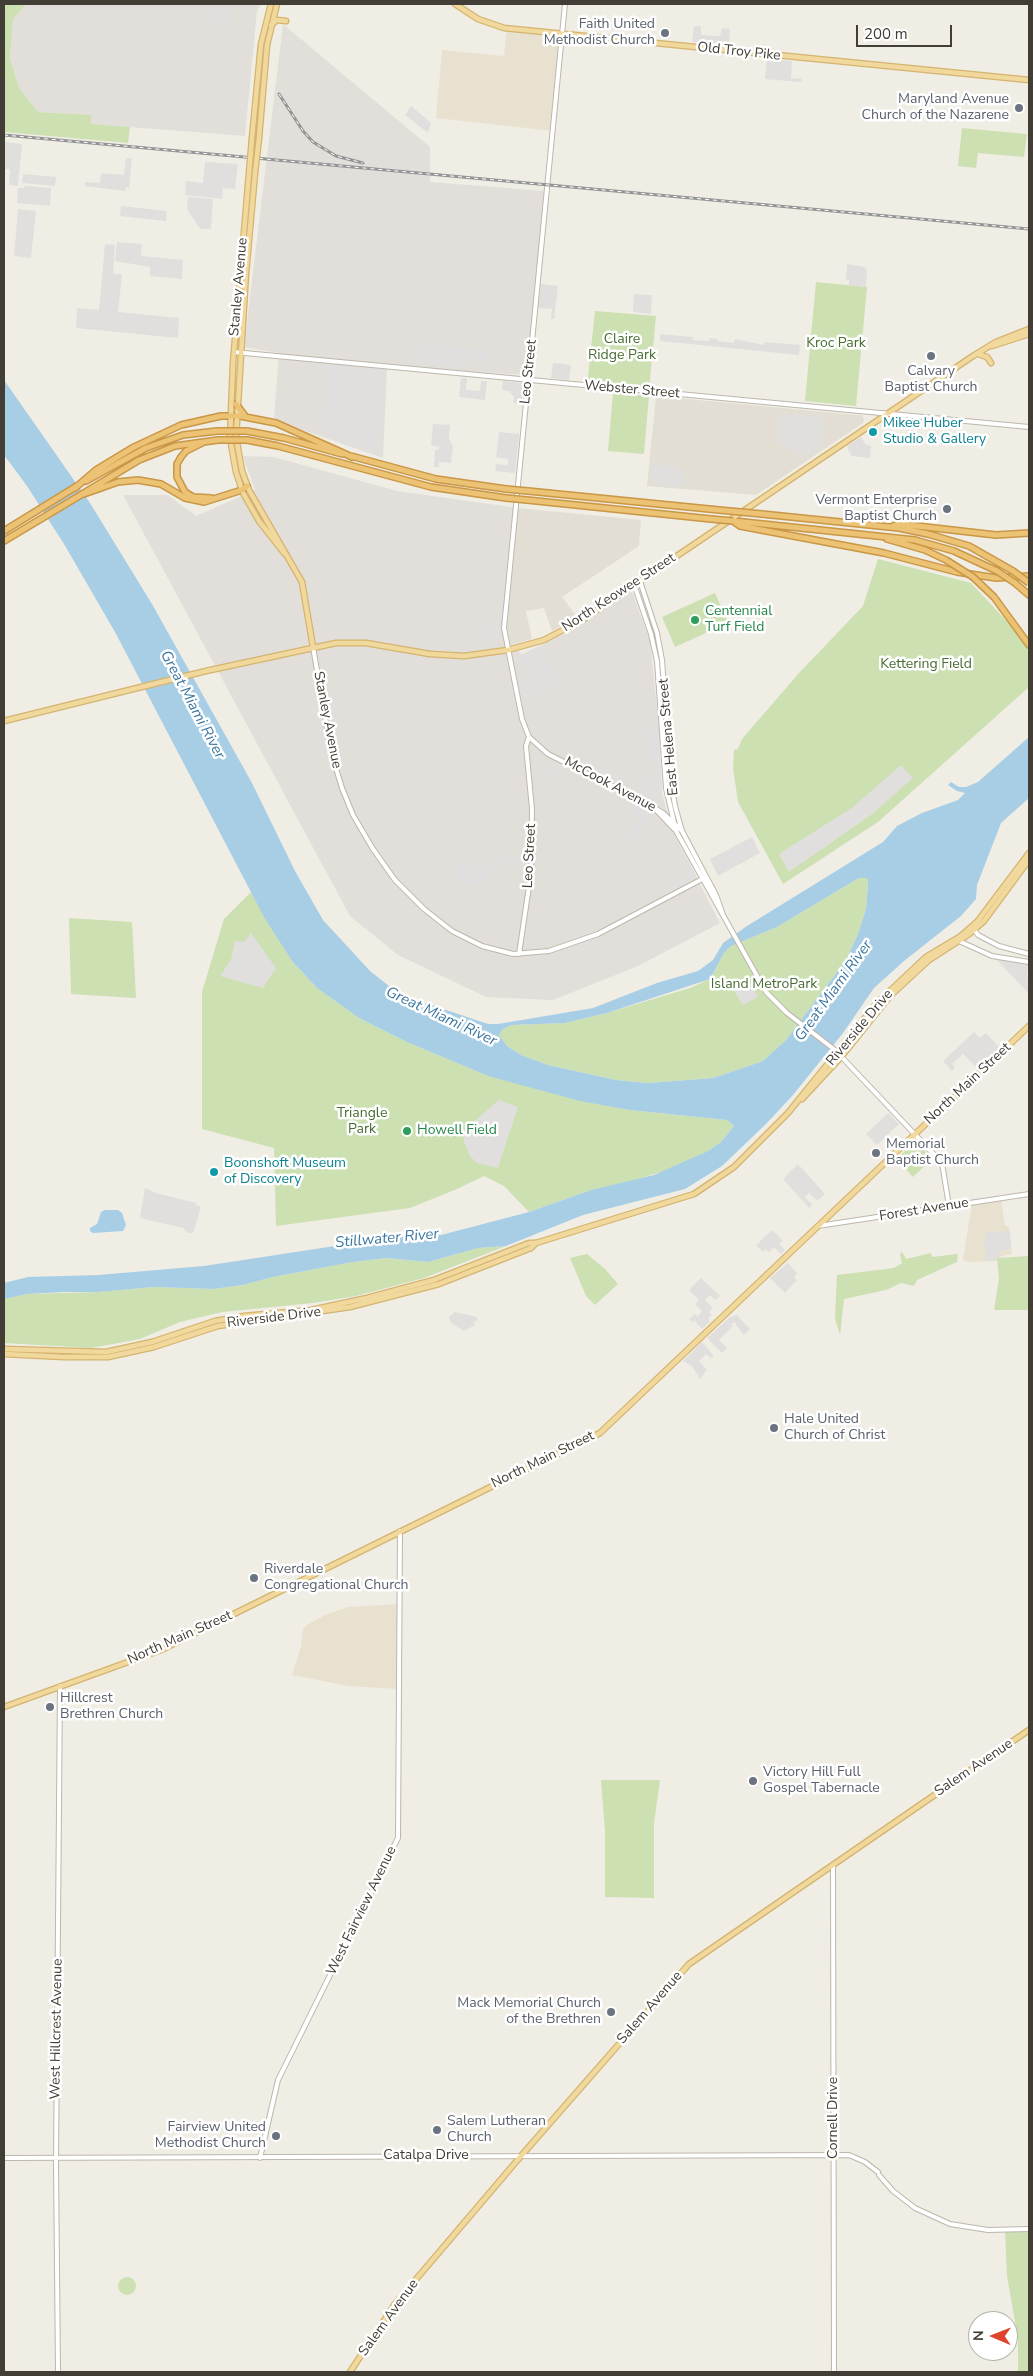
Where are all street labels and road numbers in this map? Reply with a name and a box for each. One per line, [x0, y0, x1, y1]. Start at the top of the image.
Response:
street label: Old Troy Pike [696, 39, 782, 65]
street label: Stanley Avenue [226, 237, 252, 337]
street label: Leo Street [517, 339, 541, 405]
street label: Webster Street [583, 377, 681, 403]
street label: North Keowee Street [559, 550, 679, 636]
street label: Stanley Avenue [309, 670, 345, 770]
street label: East Helena Street [656, 678, 682, 796]
street label: McCook Avenue [561, 754, 659, 816]
street label: Leo Street [520, 823, 540, 889]
street label: Riverside Drive [823, 986, 897, 1070]
street label: North Main Street [921, 1040, 1015, 1128]
street label: Forest Avenue [878, 1195, 970, 1225]
street label: Riverside Drive [226, 1304, 322, 1332]
street label: North Main Street [489, 1428, 597, 1492]
street label: North Main Street [125, 1607, 235, 1669]
street label: Salem Avenue [932, 1736, 1016, 1800]
street label: West Fairview Avenue [323, 1844, 401, 1978]
street label: West Hillcrest Avenue [47, 1958, 67, 2100]
street label: Salem Avenue [614, 1968, 686, 2048]
street label: Cornell Drive [826, 2077, 842, 2159]
street label: Catalpa Drive [383, 2148, 469, 2164]
street label: Salem Avenue [356, 2276, 422, 2360]

